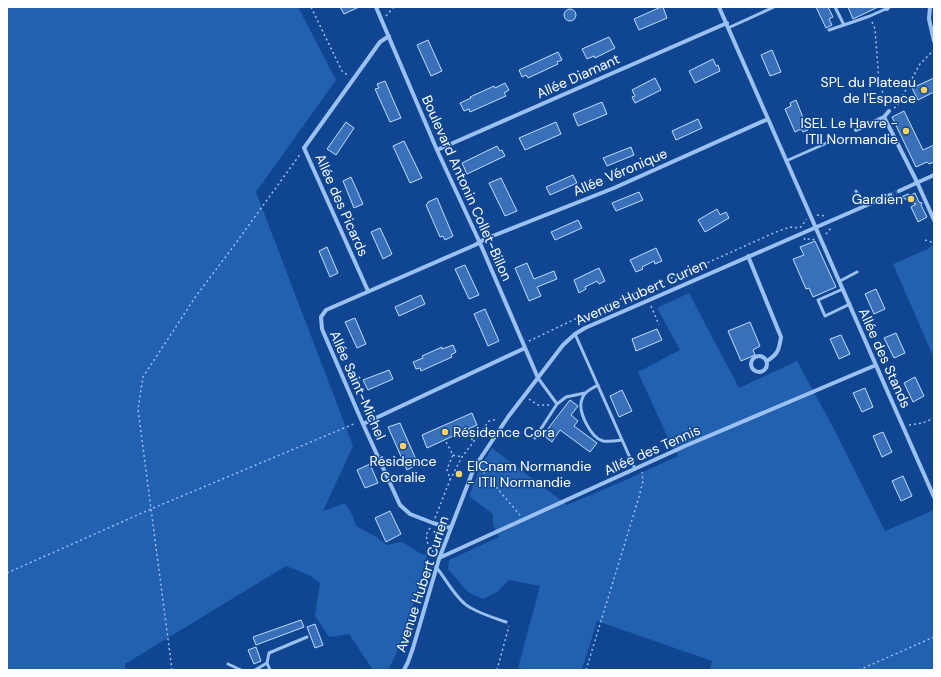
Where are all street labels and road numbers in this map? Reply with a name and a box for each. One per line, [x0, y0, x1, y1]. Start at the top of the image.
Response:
street label: Allée Diamant [534, 50, 622, 102]
street label: Boulevard Antonin Collet-Billon [418, 92, 516, 284]
street label: Allée Véronique [570, 144, 670, 200]
street label: Allée des Picards [311, 151, 373, 259]
street label: Avenue Hubert Curien [572, 255, 710, 329]
street label: Allée des Stands [855, 305, 915, 411]
street label: Allée Saint-Michel [326, 328, 390, 442]
street label: Allée des Tennis [601, 421, 703, 479]
street label: Avenue Hubert Curien [391, 513, 453, 655]

